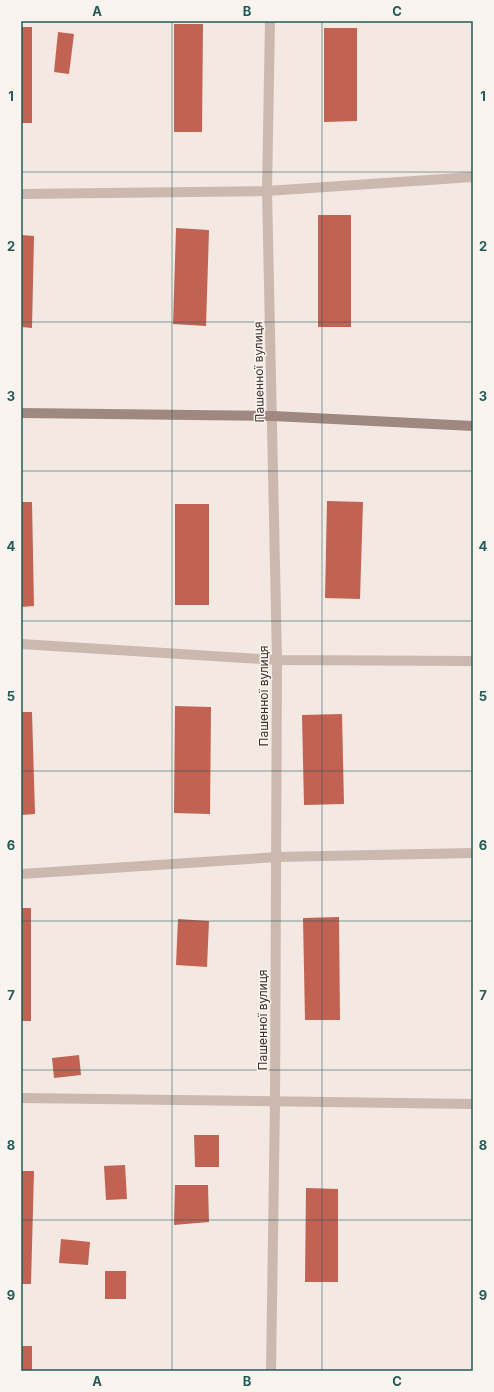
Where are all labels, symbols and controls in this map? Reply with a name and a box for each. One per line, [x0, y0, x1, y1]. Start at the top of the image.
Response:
text: A [92, 3, 102, 19]
text: B [243, 3, 252, 19]
text: C [392, 3, 402, 19]
text: 1 [8, 88, 14, 104]
text: 1 [480, 88, 486, 104]
text: 2 [7, 238, 15, 254]
text: 2 [479, 238, 487, 254]
street label: Пашенної вулиця [250, 321, 267, 423]
text: 3 [7, 388, 15, 404]
text: 3 [479, 388, 487, 404]
text: 4 [7, 538, 16, 554]
text: 4 [479, 538, 488, 554]
street label: Пашенної вулиця [256, 646, 271, 746]
text: 5 [7, 688, 15, 704]
text: 5 [479, 688, 487, 704]
text: 6 [7, 837, 15, 853]
text: 6 [479, 837, 487, 853]
street label: Пашенної вулиця [255, 970, 270, 1070]
text: 7 [7, 987, 15, 1003]
text: 7 [479, 987, 487, 1003]
text: 8 [7, 1137, 15, 1153]
text: 8 [479, 1137, 487, 1153]
text: 9 [7, 1287, 15, 1303]
text: 9 [479, 1287, 487, 1303]
text: A [92, 1373, 102, 1389]
text: B [243, 1373, 252, 1389]
text: C [392, 1373, 402, 1389]

